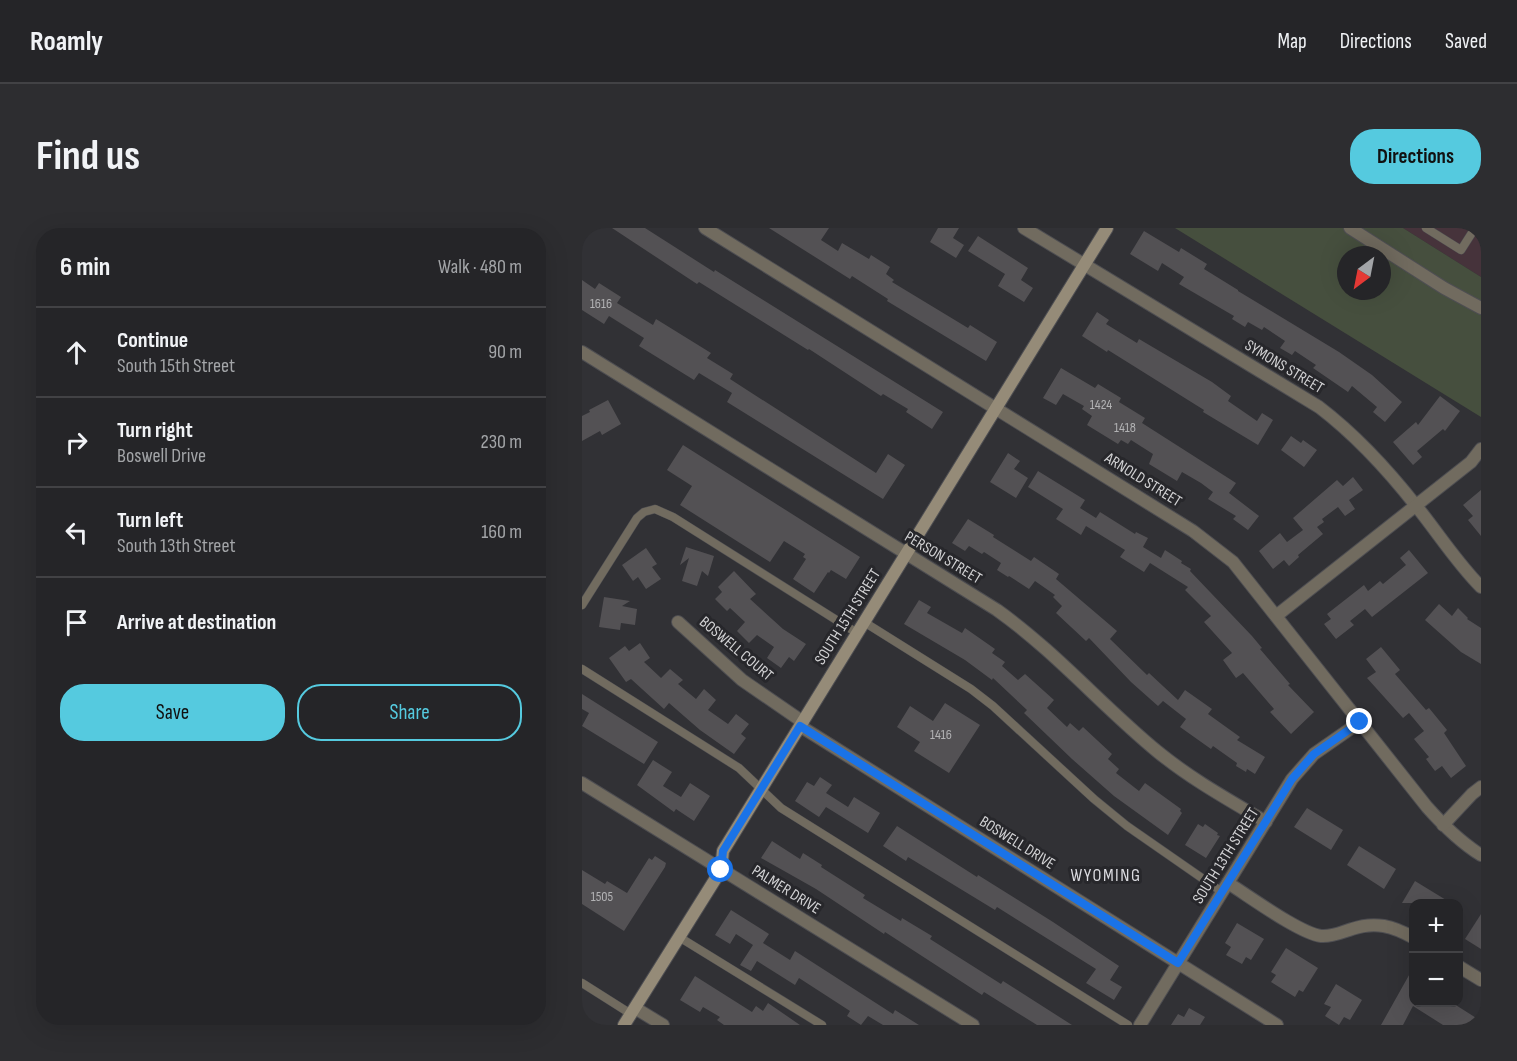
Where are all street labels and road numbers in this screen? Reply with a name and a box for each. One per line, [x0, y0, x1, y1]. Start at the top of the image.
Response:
street label: SYMONS STREET [1241, 336, 1327, 398]
street label: ARNOLD STREET [1100, 448, 1185, 511]
street label: PERSON STREET [901, 528, 985, 589]
street label: SOUTH 15TH STREET [811, 565, 885, 668]
street label: BOSWELL COURT [695, 613, 777, 686]
street label: SOUTH 13TH STREET [1189, 804, 1263, 907]
street label: BOSWELL DRIVE [976, 812, 1058, 874]
street label: PALMER DRIVE [748, 861, 824, 919]

